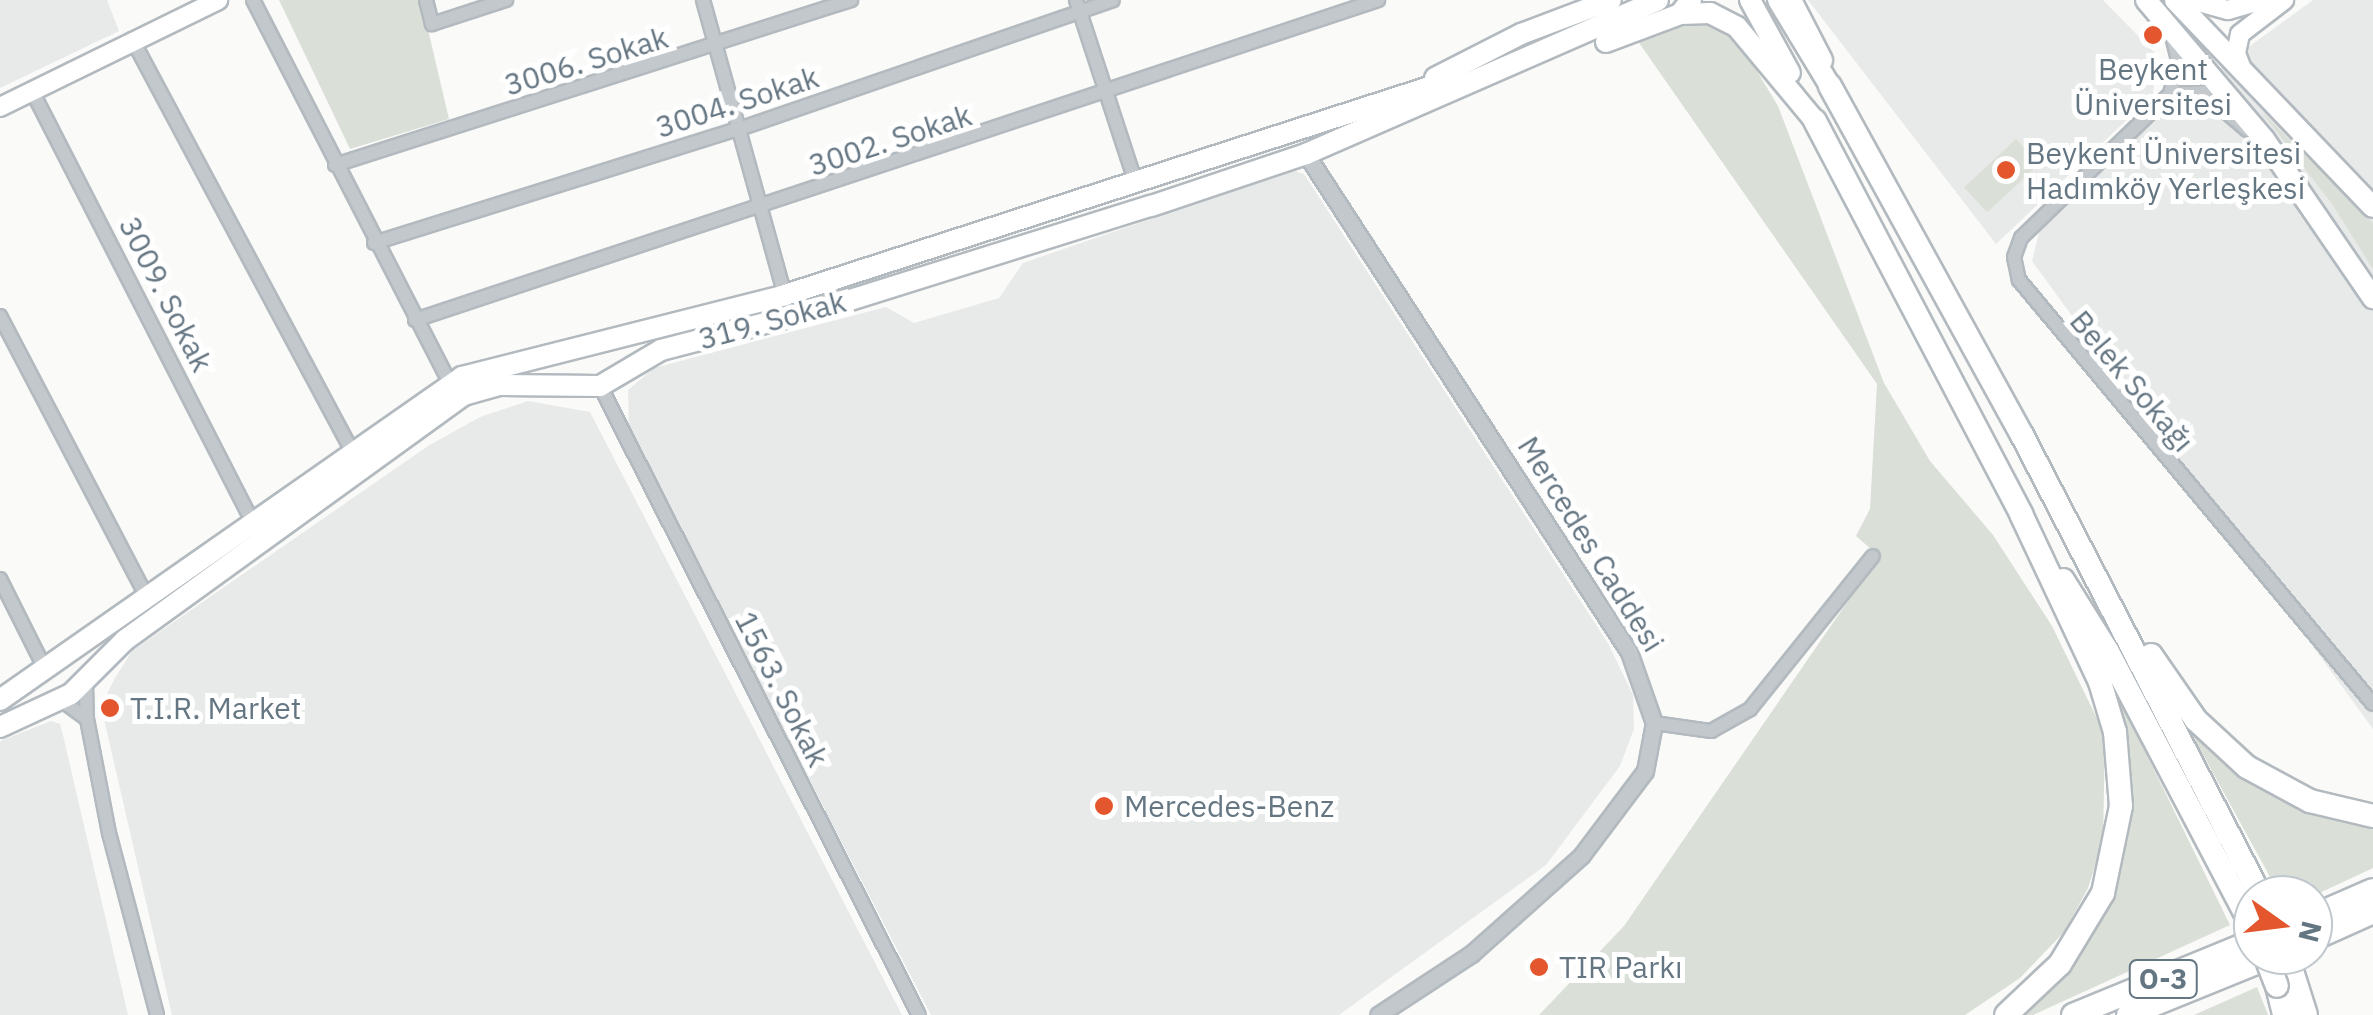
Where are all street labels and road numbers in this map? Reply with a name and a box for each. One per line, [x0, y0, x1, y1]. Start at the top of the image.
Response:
street label: 3006. Sokak [500, 19, 672, 103]
street label: 3004. Sokak [651, 59, 823, 145]
street label: 3002. Sokak [804, 97, 976, 183]
street label: 3009. Sokak [112, 211, 220, 377]
street label: 319. Sokak [694, 283, 850, 357]
street label: Belek Sokağı [2063, 303, 2201, 459]
street label: Mercedes Caddesi [1510, 430, 1672, 658]
street label: 1563. Sokak [728, 606, 836, 772]
road number: O-3 [2128, 956, 2198, 1002]

